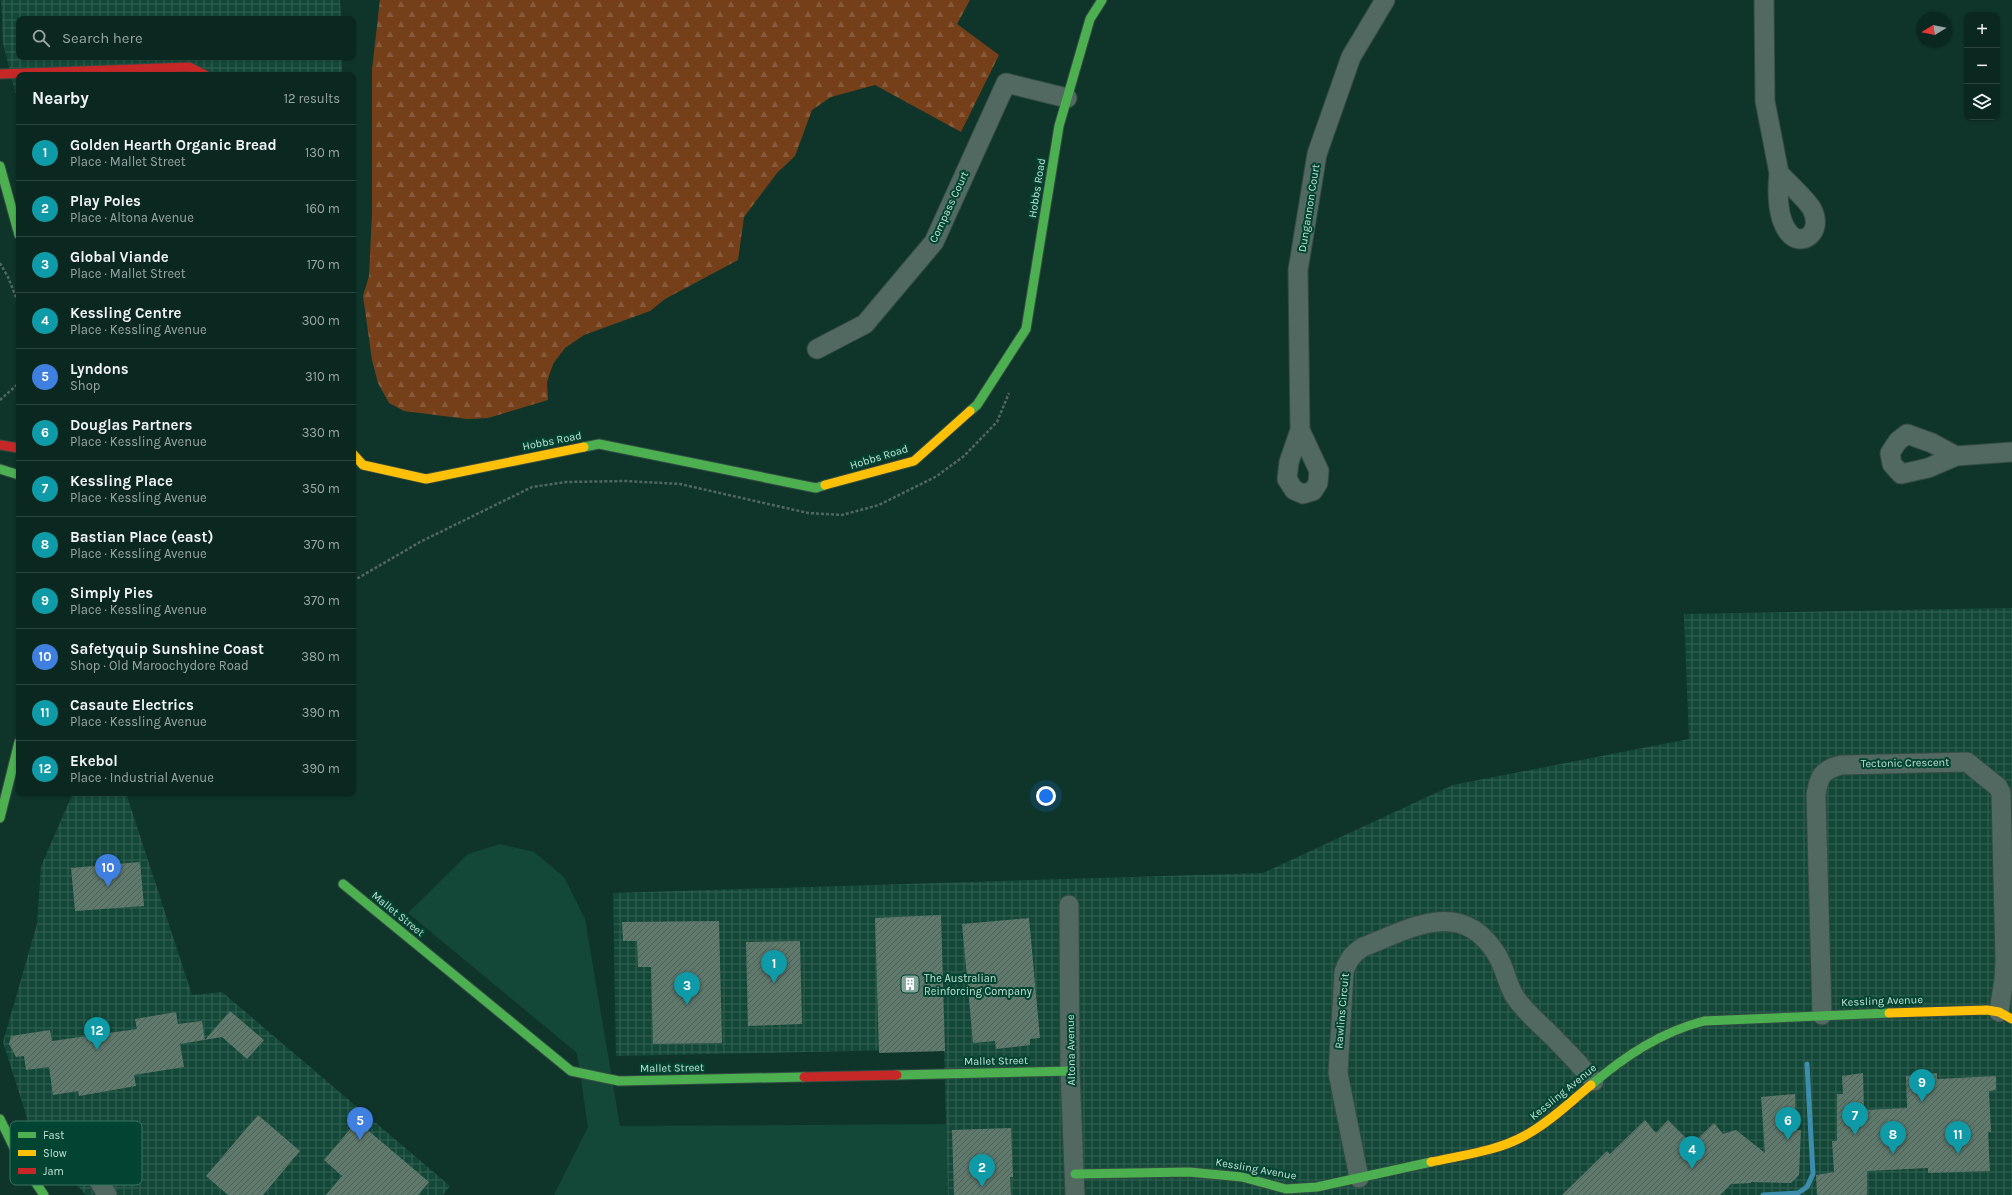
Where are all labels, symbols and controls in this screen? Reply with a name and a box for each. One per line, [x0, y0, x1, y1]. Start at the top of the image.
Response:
north arrow [1916, 12, 1952, 48]
map controls [1964, 12, 2000, 120]
button: + [1964, 12, 2000, 48]
search box [16, 16, 356, 60]
icon: search [30, 27, 52, 49]
text: Search here [62, 29, 143, 47]
button: − [1964, 48, 2000, 84]
button: layers [1964, 84, 2000, 120]
text: Nearby [32, 88, 89, 108]
text: 12 results [284, 91, 340, 106]
text: Golden Hearth Organic Bread [70, 136, 277, 154]
text: 1 [43, 145, 47, 160]
text: 130 m [305, 145, 340, 160]
text: Place · Mallet Street [70, 154, 186, 169]
street label: Hobbs Road [1026, 157, 1048, 219]
street label: Dungannon Court [1296, 163, 1322, 253]
street label: Compass Court [927, 169, 971, 245]
text: Play Poles [70, 192, 141, 210]
text: 2 [41, 201, 49, 216]
text: 160 m [305, 201, 340, 216]
text: Place · Altona Avenue [70, 210, 194, 225]
text: Global Viande [70, 248, 169, 266]
text: 3 [41, 257, 49, 272]
text: 170 m [307, 257, 340, 272]
text: Place · Mallet Street [70, 266, 186, 281]
text: Kessling Centre [70, 304, 182, 322]
text: 4 [41, 313, 49, 328]
text: 300 m [302, 313, 340, 328]
text: Place · Kessling Avenue [70, 322, 207, 337]
text: Lyndons [70, 360, 129, 378]
text: 5 [41, 369, 49, 384]
text: 310 m [305, 369, 340, 384]
text: Shop [70, 378, 100, 393]
text: Douglas Partners [70, 416, 192, 434]
text: 6 [41, 425, 49, 440]
text: 330 m [302, 425, 340, 440]
street label: Hobbs Road [521, 429, 583, 453]
text: Place · Kessling Avenue [70, 434, 207, 449]
street label: Hobbs Road [848, 442, 910, 472]
text: Kessling Place [70, 472, 173, 490]
text: 7 [42, 481, 48, 496]
text: 350 m [302, 481, 340, 496]
text: Place · Kessling Avenue [70, 490, 207, 505]
text: Bastian Place (east) [70, 528, 213, 546]
text: 8 [41, 537, 49, 552]
text: 370 m [303, 537, 340, 552]
text: Place · Kessling Avenue [70, 546, 207, 561]
text: Simply Pies [70, 584, 153, 602]
text: 9 [41, 593, 49, 608]
text: 370 m [303, 593, 340, 608]
text: Place · Kessling Avenue [70, 602, 207, 617]
text: Safetyquip Sunshine Coast [70, 640, 264, 658]
text: 10 [39, 649, 51, 664]
text: 380 m [301, 649, 340, 664]
text: Shop · Old Maroochydore Road [70, 658, 249, 673]
text: Casaute Electrics [70, 696, 194, 714]
text: 11 [40, 705, 50, 720]
text: 390 m [302, 705, 340, 720]
text: Place · Kessling Avenue [70, 714, 207, 729]
text: Ekebol [70, 752, 118, 770]
street label: Tectonic Crescent [1861, 756, 1949, 770]
text: 12 [39, 761, 51, 776]
text: 390 m [302, 761, 340, 776]
text: Place · Industrial Avenue [70, 770, 214, 785]
your location [1036, 786, 1056, 806]
pin: 10 [95, 854, 121, 887]
street label: Mallet Street [369, 889, 427, 939]
pin: 1 [761, 950, 787, 983]
pin: 3 [674, 972, 700, 1005]
place label: The Australian Reinforcing Company [924, 972, 1032, 998]
building icon: The Australian Reinforcing Company [899, 973, 921, 995]
street label: Rawlins Circuit [1332, 973, 1352, 1049]
street label: Kessling Avenue [1841, 993, 1924, 1009]
street label: Altona Avenue [1064, 1014, 1078, 1086]
pin: 12 [84, 1017, 110, 1050]
street label: Mallet Street [964, 1054, 1028, 1068]
street label: Mallet Street [640, 1061, 704, 1075]
street label: Kessling Avenue [1527, 1061, 1599, 1123]
pin: 9 [1909, 1069, 1935, 1102]
pin: 7 [1842, 1102, 1868, 1135]
pin: 5 [347, 1107, 373, 1140]
pin: 6 [1775, 1107, 1801, 1140]
legend [10, 1121, 142, 1185]
pin: 8 [1880, 1121, 1906, 1154]
pin: 11 [1945, 1121, 1971, 1154]
text: Fast [43, 1129, 64, 1142]
pin: 4 [1679, 1136, 1705, 1169]
text: Slow [43, 1147, 67, 1160]
pin: 2 [969, 1154, 995, 1187]
street label: Kessling Avenue [1215, 1155, 1298, 1183]
text: Jam [43, 1165, 64, 1178]

